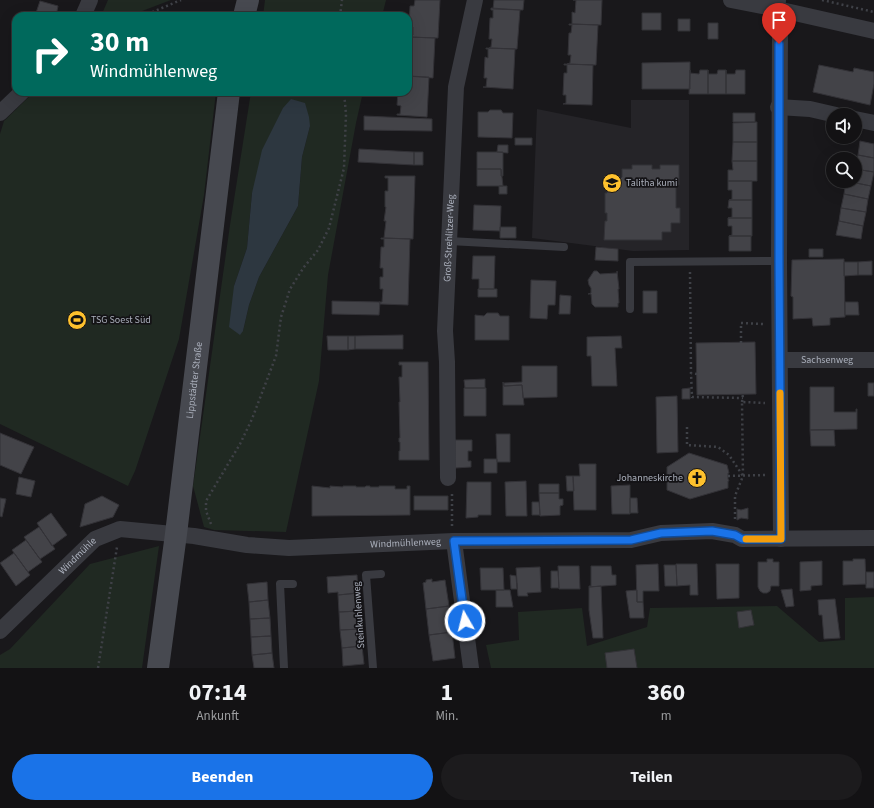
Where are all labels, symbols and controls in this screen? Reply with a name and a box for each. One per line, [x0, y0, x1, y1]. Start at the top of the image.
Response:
pin [762, 3, 796, 44]
icon: arrive [768, 9, 790, 31]
text: 30 m [90, 22, 149, 62]
icon: right [24, 28, 76, 80]
text: Windmühlenweg [90, 59, 217, 84]
map controls [826, 108, 862, 188]
button: sound [826, 108, 862, 144]
button: search [826, 152, 862, 188]
school or university icon: Talitha kumi [601, 172, 623, 194]
place label: Talitha kumi [626, 176, 678, 190]
street label: Groß-Strehlitzer-Weg [440, 194, 458, 282]
sports icon: TSG Soest Süd [66, 309, 88, 331]
place label: TSG Soest Süd [91, 313, 151, 327]
street label: Lippstädter Straße [183, 341, 206, 420]
street label: Sachsenweg [801, 353, 853, 367]
church icon: Johanneskirche [686, 467, 708, 489]
place label: Johanneskirche [616, 471, 683, 485]
street label: Windmühle [55, 534, 100, 578]
street label: Windmühlenweg [370, 535, 441, 552]
street label: Steinkuhlenweg [350, 581, 368, 649]
position arrow [444, 600, 486, 642]
text: 07:14 [189, 675, 247, 710]
text: 1 [441, 675, 453, 710]
text: 360 [647, 675, 685, 710]
text: Ankunft [197, 707, 239, 725]
text: Min. [435, 707, 458, 725]
text: m [661, 707, 672, 725]
button: Beenden [12, 754, 433, 800]
button: Teilen [441, 754, 862, 800]

